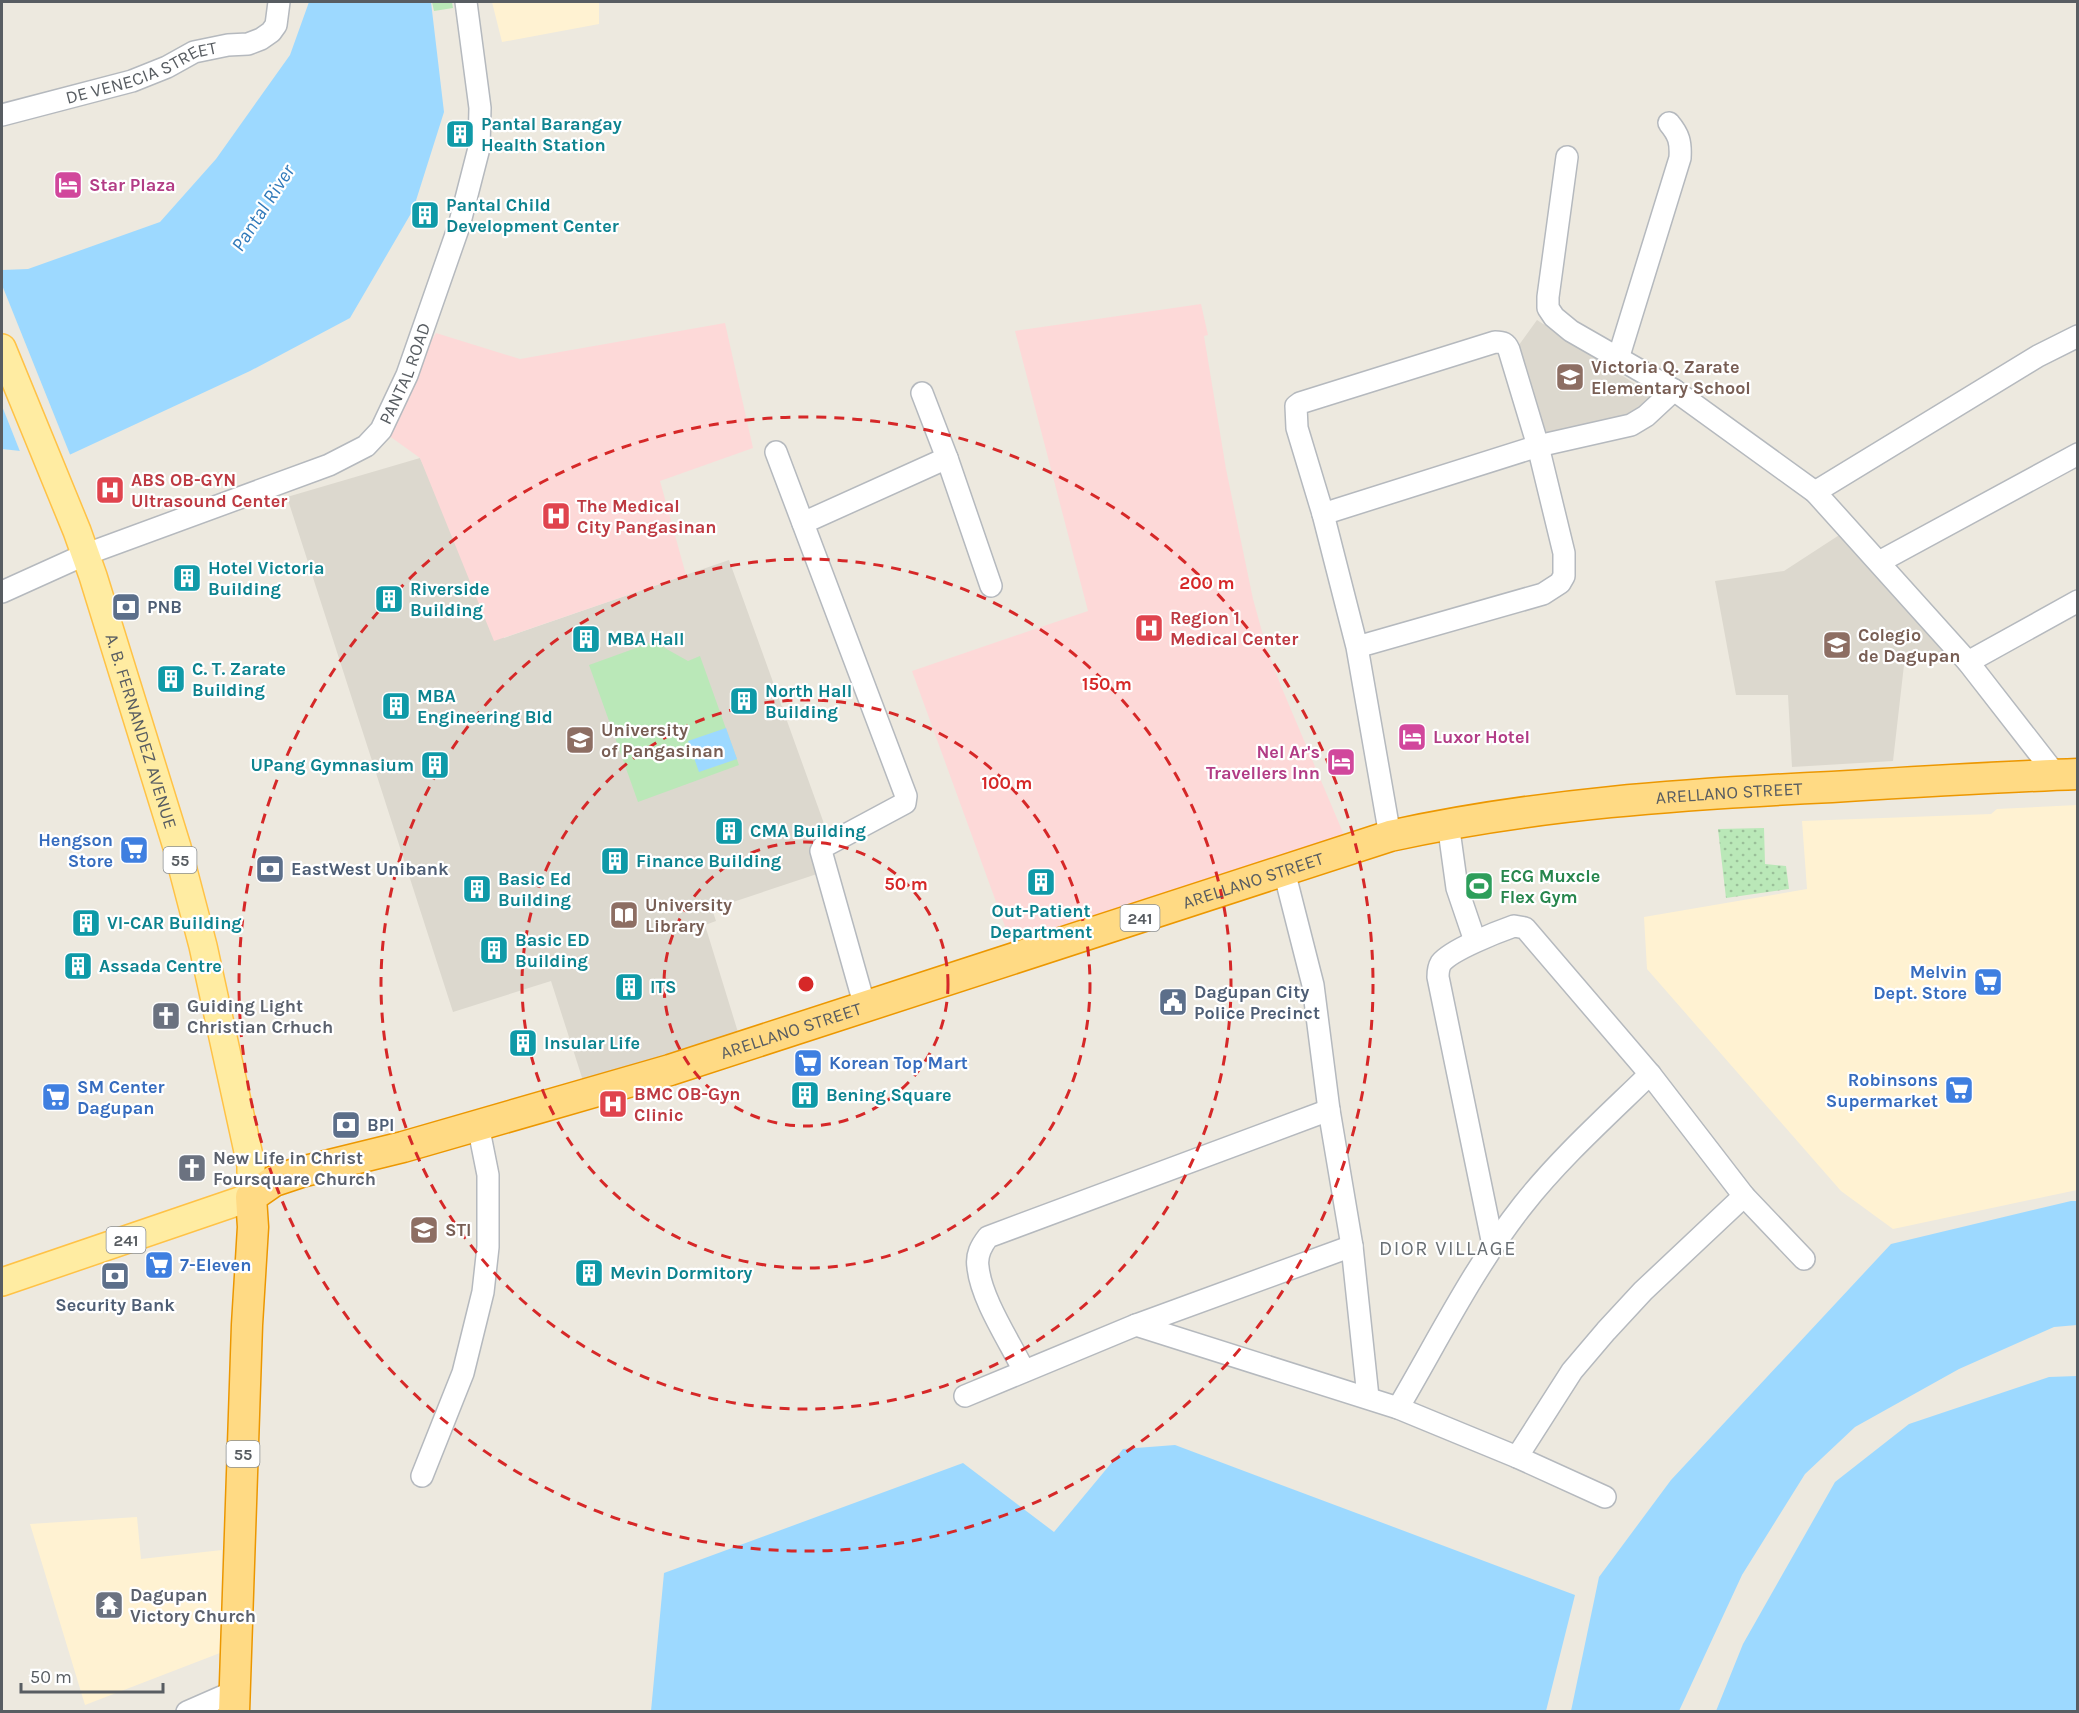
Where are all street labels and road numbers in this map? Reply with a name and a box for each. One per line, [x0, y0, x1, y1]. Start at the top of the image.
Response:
street label: DE VENECIA STREET [63, 37, 219, 109]
street label: PANTAL ROAD [374, 320, 435, 428]
street label: A. B. FERNANDEZ AVENUE [100, 631, 182, 832]
street label: ARELLANO STREET [1655, 777, 1803, 809]
road number: 55 [164, 847, 196, 873]
street label: ARELLANO STREET [1180, 847, 1326, 914]
road number: 241 [1120, 905, 1160, 931]
street label: ARELLANO STREET [718, 998, 864, 1064]
road number: 241 [106, 1227, 146, 1253]
road number: 55 [226, 1441, 260, 1467]

